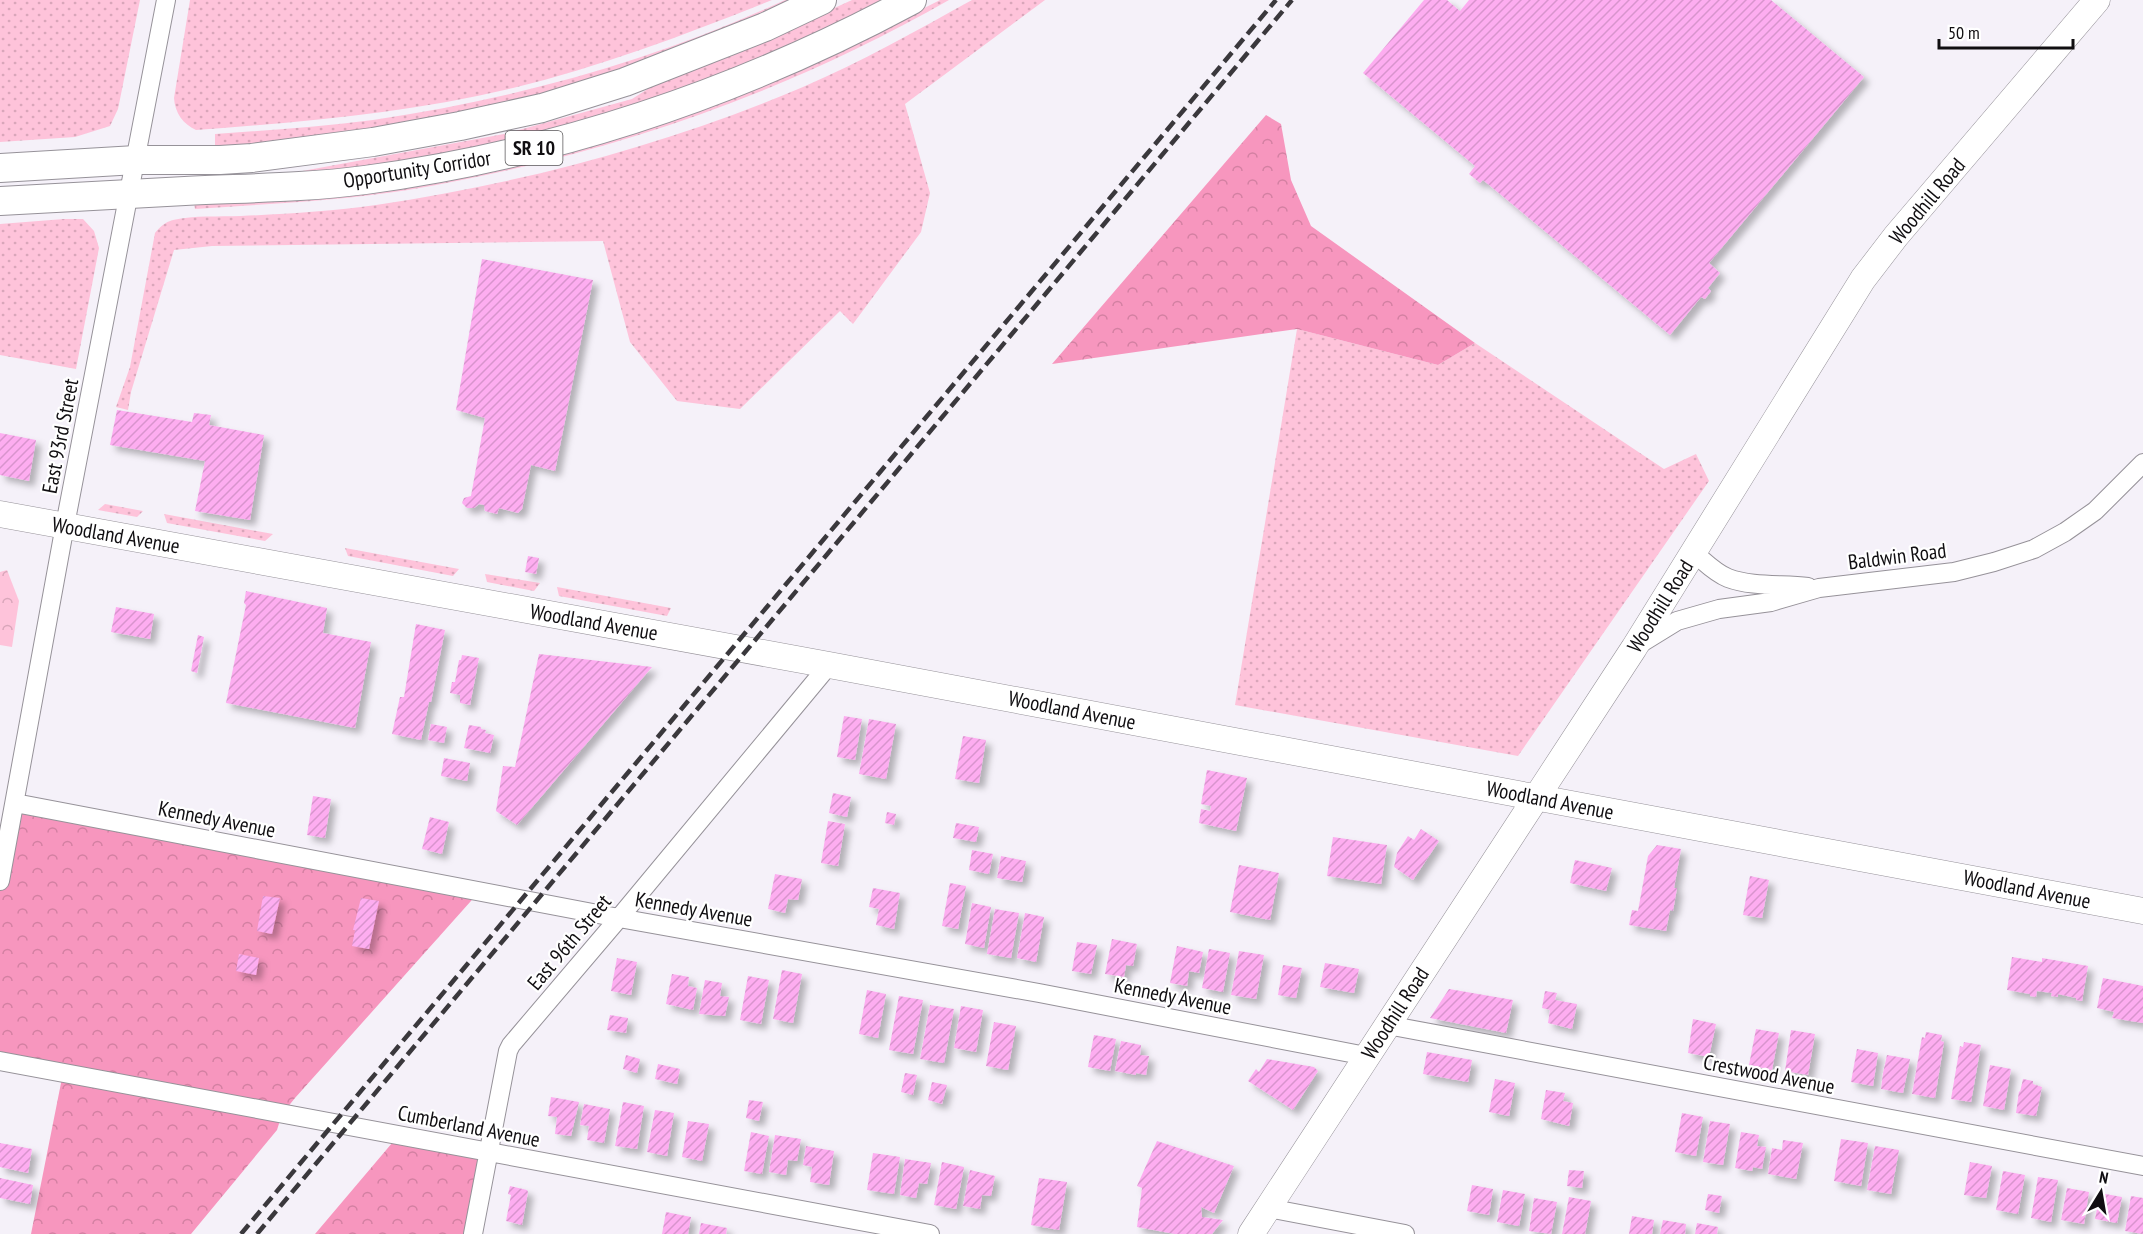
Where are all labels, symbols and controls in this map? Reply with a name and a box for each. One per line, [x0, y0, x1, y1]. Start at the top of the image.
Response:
scale bar [1939, 12, 2072, 50]
text: 50 m [1948, 21, 1980, 44]
road number: SR 10 [506, 131, 562, 165]
street label: Opportunity Corridor [341, 144, 493, 194]
street label: Woodhill Road [1883, 152, 1971, 250]
street label: East 93rd Street [36, 376, 84, 496]
street label: Woodland Avenue [50, 510, 182, 560]
street label: Baldwin Road [1846, 537, 1948, 575]
street label: Woodhill Road [1621, 555, 1699, 657]
street label: Woodland Avenue [528, 597, 660, 647]
street label: Woodland Avenue [1006, 684, 1138, 736]
street label: Woodland Avenue [1484, 774, 1616, 826]
street label: Kennedy Avenue [156, 794, 278, 844]
street label: Woodland Avenue [1961, 863, 2093, 915]
street label: Kennedy Avenue [633, 885, 755, 933]
street label: East 96th Street [521, 889, 617, 995]
street label: Woodhill Road [1355, 962, 1435, 1064]
street label: Kennedy Avenue [1112, 971, 1234, 1021]
street label: Crestwood Avenue [1701, 1048, 1837, 1100]
street label: Cumberland Avenue [396, 1099, 542, 1153]
north arrow [2071, 1162, 2131, 1222]
text: N [2098, 1167, 2110, 1188]

